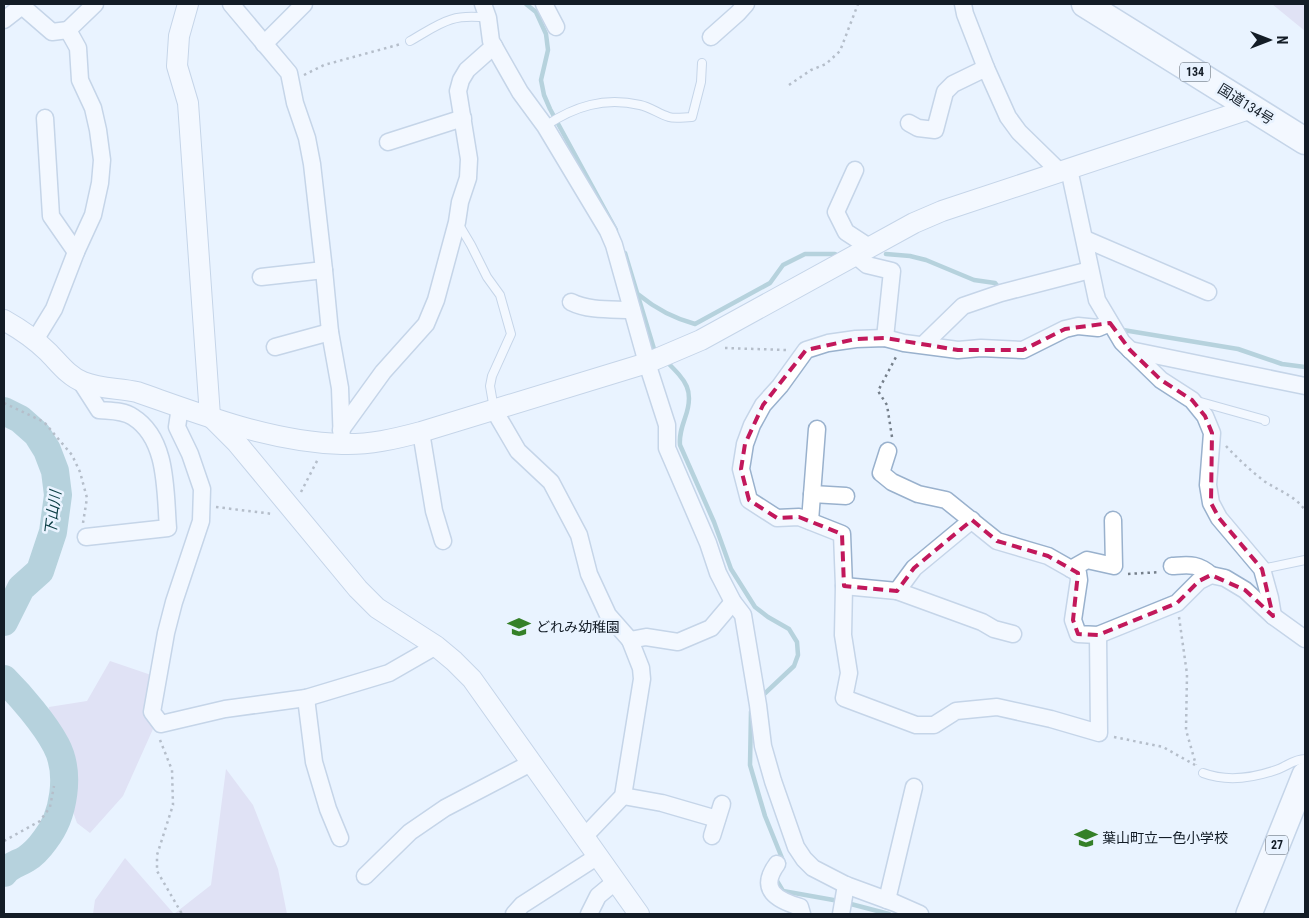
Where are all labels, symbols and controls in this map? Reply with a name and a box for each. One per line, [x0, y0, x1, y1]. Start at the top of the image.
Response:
north arrow [1244, 15, 1294, 65]
text: N [1274, 36, 1290, 44]
road number: 134 [1180, 62, 1210, 82]
street label: 国道134号 [1215, 81, 1277, 127]
water label: 下山川 [41, 488, 65, 536]
school or university icon: どれみ幼稚園 [506, 614, 532, 640]
place label: どれみ幼稚園 [536, 619, 620, 635]
school or university icon: 葉山町立一色小学校 [1073, 825, 1099, 851]
place label: 葉山町立一色小学校 [1102, 830, 1228, 846]
road number: 27 [1266, 836, 1288, 854]

